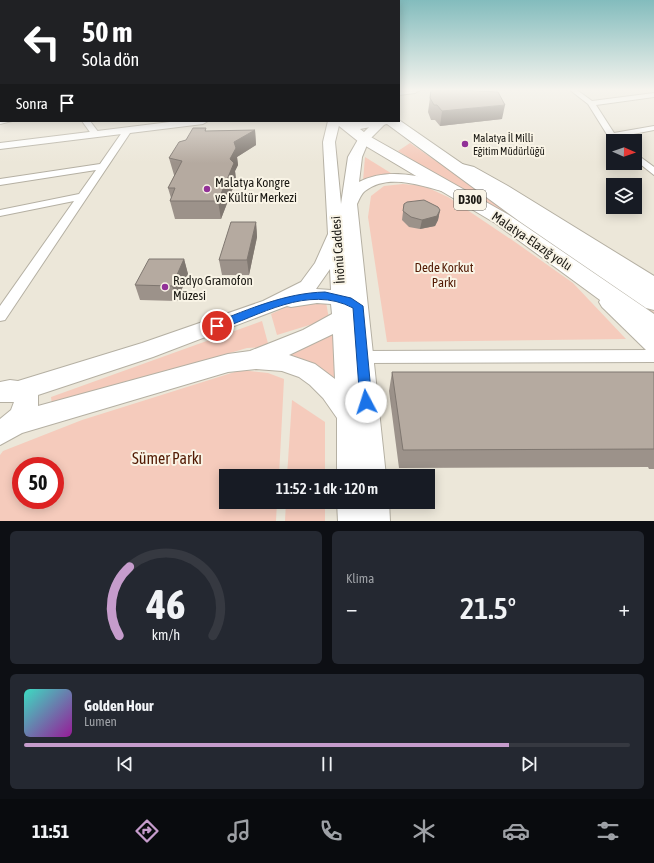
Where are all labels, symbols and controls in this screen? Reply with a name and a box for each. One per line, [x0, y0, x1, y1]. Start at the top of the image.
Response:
icon: left [16, 16, 68, 68]
text: 50 m [82, 16, 132, 48]
text: Sola dön [82, 49, 139, 70]
icon: arrive [56, 92, 78, 114]
text: Sonra [16, 95, 48, 112]
place label: Malatya İl Milli Eğitim Müdürlüğü [473, 132, 545, 157]
north arrow [606, 134, 642, 170]
map controls [606, 134, 642, 214]
marker: Malatya İl Milli Eğitim Müdürlüğü [460, 139, 470, 149]
place label: Malatya Kongre ve Kültür Merkezi [215, 175, 297, 205]
button: layers [606, 178, 642, 214]
marker: Malatya Kongre ve Kültür Merkezi [202, 184, 212, 194]
road number: D300 [454, 190, 486, 210]
street label: Malatya-Elazığ yolu [489, 209, 575, 273]
street label: İnönü Caddesi [328, 216, 348, 284]
park label: Dede Korkut Parkı [415, 260, 474, 290]
place label: Radyo Gramofon Müzesi [173, 273, 253, 303]
marker: Radyo Gramofon Müzesi [160, 282, 170, 292]
pin [200, 309, 234, 343]
icon: arrive [206, 315, 228, 337]
position arrow [345, 381, 387, 423]
park label: Sümer Parkı [132, 449, 202, 467]
speed limit sign: 50 [12, 457, 64, 509]
text: 11:52 · 1 dk · 120 m [276, 480, 378, 497]
text: Klima [346, 571, 374, 586]
text: 46 [145, 579, 186, 627]
text: 21.5° [460, 591, 516, 625]
text: − [346, 595, 357, 621]
text: + [619, 595, 630, 621]
text: km/h [152, 626, 180, 642]
text: Golden Hour [84, 697, 154, 714]
text: Lumen [84, 714, 117, 729]
icon: previous [114, 753, 136, 775]
icon: pause [316, 753, 338, 775]
icon: next [518, 753, 540, 775]
icon: directions [133, 817, 161, 845]
icon: music [225, 817, 253, 845]
icon: phone [317, 817, 345, 845]
icon: climate [410, 817, 438, 845]
icon: car [502, 817, 530, 845]
icon: filters [594, 817, 622, 845]
text: 11:51 [32, 821, 69, 842]

